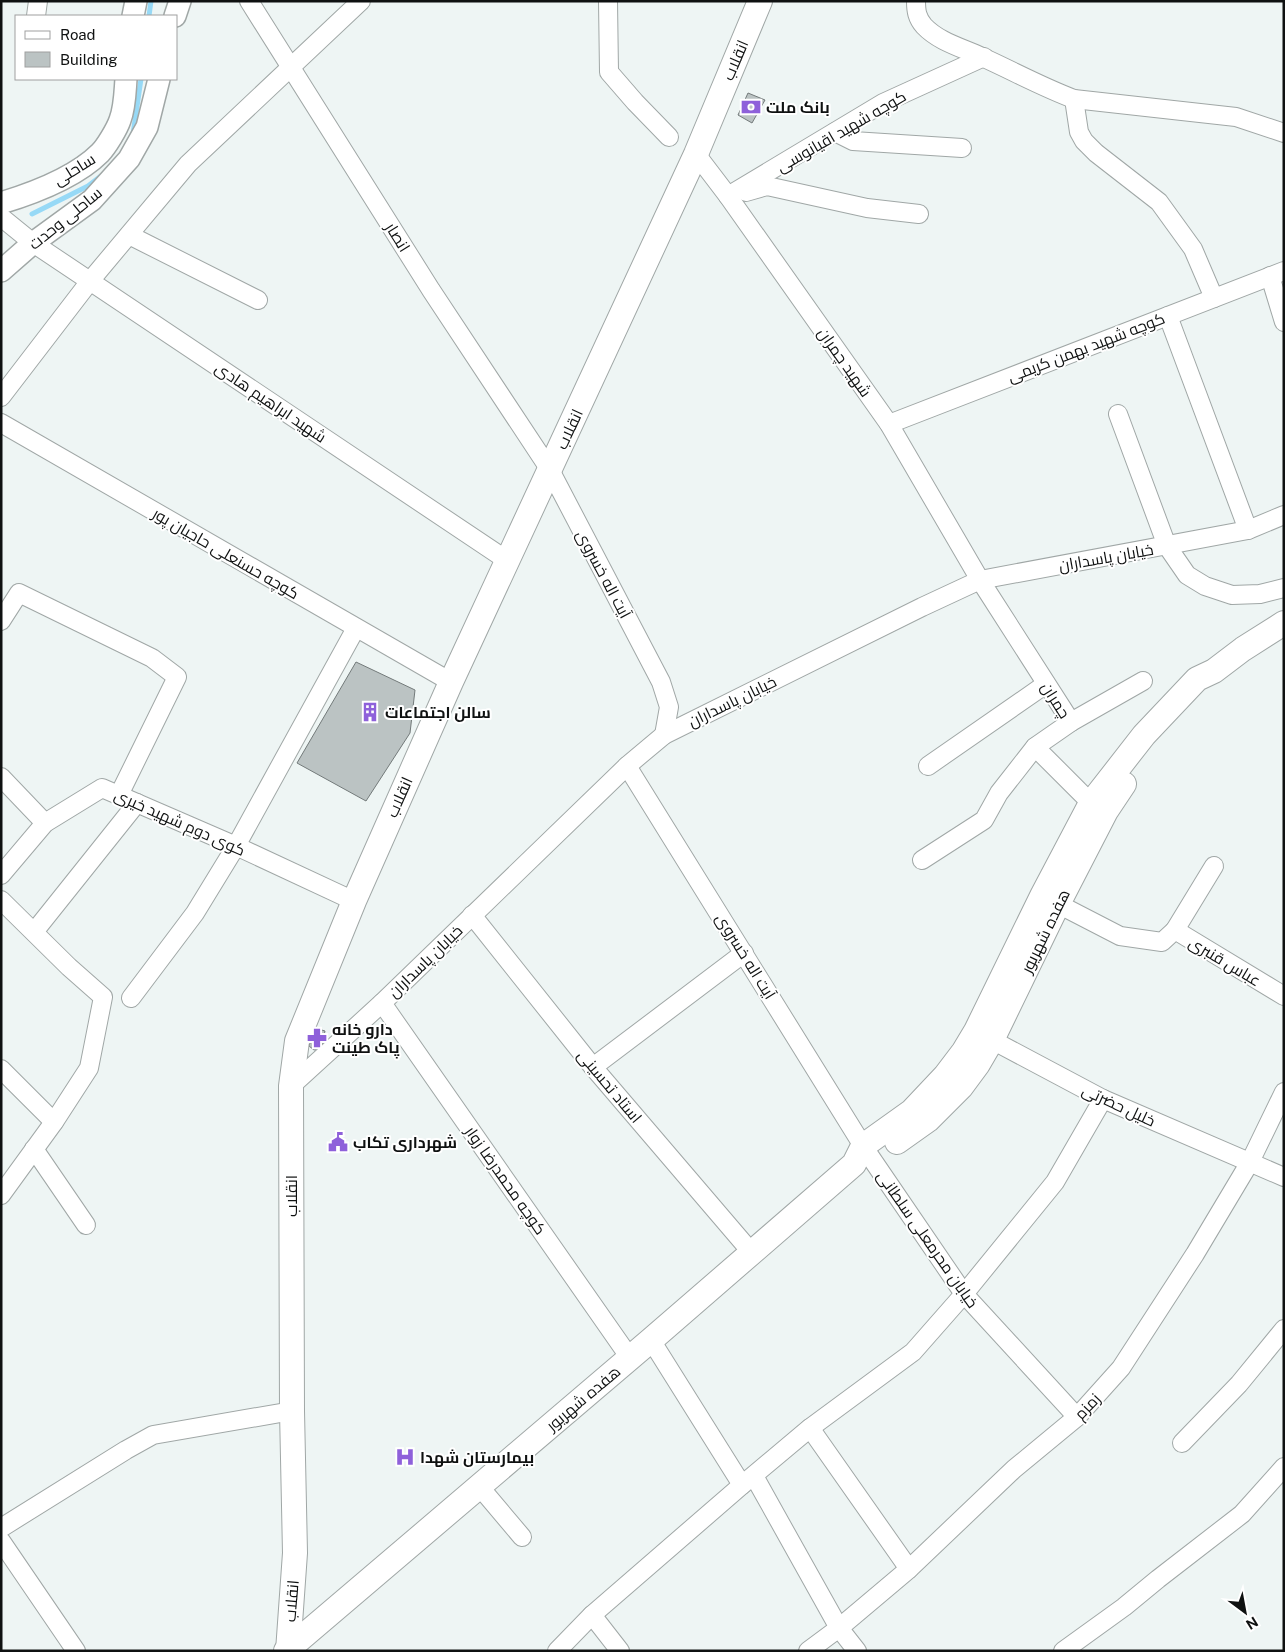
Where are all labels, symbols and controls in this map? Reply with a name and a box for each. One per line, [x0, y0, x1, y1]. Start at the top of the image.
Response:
legend [15, 15, 178, 80]
text: Road [60, 26, 96, 43]
street label: انقلاب [718, 37, 752, 83]
text: Building [60, 51, 118, 68]
street label: کوچه شهید اقیانوسی [773, 87, 910, 178]
bank icon: بانک ملت [740, 96, 762, 118]
place label: بانک ملت [766, 98, 830, 117]
street label: ساحلی [50, 149, 99, 190]
street label: ساحلی وحدت [25, 183, 106, 254]
street label: انصار [381, 218, 414, 256]
street label: کوچه شهید بهمن کریمی [1005, 309, 1168, 388]
street label: شهید چمران [812, 324, 875, 402]
street label: شهید ابراهیم هادی [210, 358, 330, 448]
street label: انقلاب [552, 406, 587, 452]
street label: کوچه حسنعلی حاجیان پور [147, 503, 302, 605]
street label: آیت اله خسروی [571, 527, 635, 623]
street label: خیابان پاسداران [1057, 540, 1155, 577]
street label: خیابان پاسداران [685, 672, 780, 733]
street label: چمران [1035, 679, 1074, 723]
building icon: سالن اجتماعات [359, 701, 381, 723]
place label: سالن اجتماعات [385, 703, 491, 722]
street label: انقلاب [382, 774, 417, 820]
street label: کوی دوم شهید خیری [110, 785, 248, 862]
street label: هفده شهریور [1017, 886, 1075, 978]
street label: آیت اله خسروی [711, 910, 780, 1004]
street label: خیابان پاسداران [384, 921, 468, 1003]
street label: عباس قنبری [1185, 933, 1264, 991]
place label: دارو خانه پاک طینت [332, 1020, 400, 1059]
pharmacy icon: دارو خانه پاک طینت [306, 1027, 328, 1049]
street label: استاد تحسینی [573, 1046, 646, 1127]
street label: خلیل حضرتی [1079, 1080, 1159, 1132]
street label: کوچه محمدرضا زوار [459, 1122, 550, 1239]
public building icon: شهرداری تکاب [327, 1131, 349, 1153]
place label: شهرداری تکاب [353, 1133, 457, 1152]
street label: خیابان محرمعلی سلطانی [872, 1167, 982, 1312]
street label: انقلاب [282, 1175, 301, 1217]
street label: هفده شهریور [542, 1362, 625, 1436]
street label: زمزم [1070, 1389, 1106, 1425]
hospital icon: بیمارستان شهدا [394, 1446, 416, 1468]
place label: بیمارستان شهدا [420, 1448, 534, 1467]
street label: انقلاب [280, 1579, 303, 1623]
north arrow [1220, 1587, 1270, 1637]
text: N [1243, 1613, 1261, 1633]

